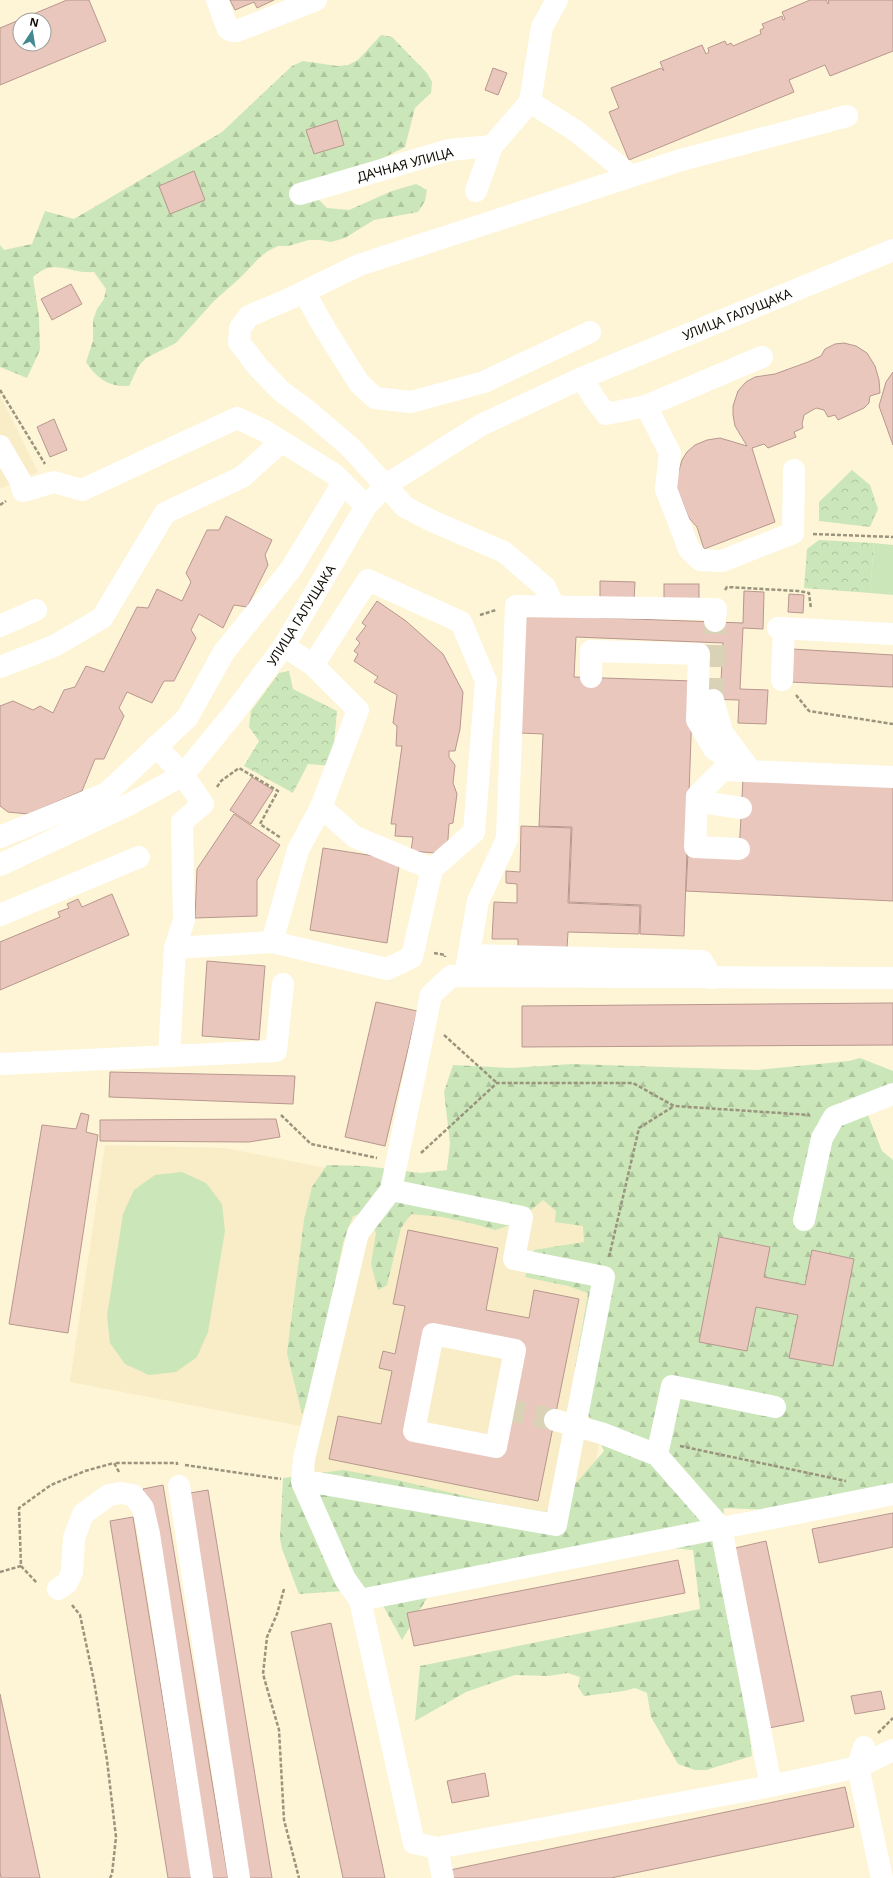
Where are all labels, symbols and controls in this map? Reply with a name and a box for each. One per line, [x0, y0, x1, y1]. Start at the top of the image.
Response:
north arrow [12, 12, 52, 52]
text: N [28, 13, 40, 30]
street label: ДАЧНАЯ УЛИЦА [355, 142, 456, 186]
street label: УЛИЦА ГАЛУЩАКА [680, 284, 795, 344]
street label: УЛИЦА ГАЛУЩАКА [263, 560, 340, 669]

